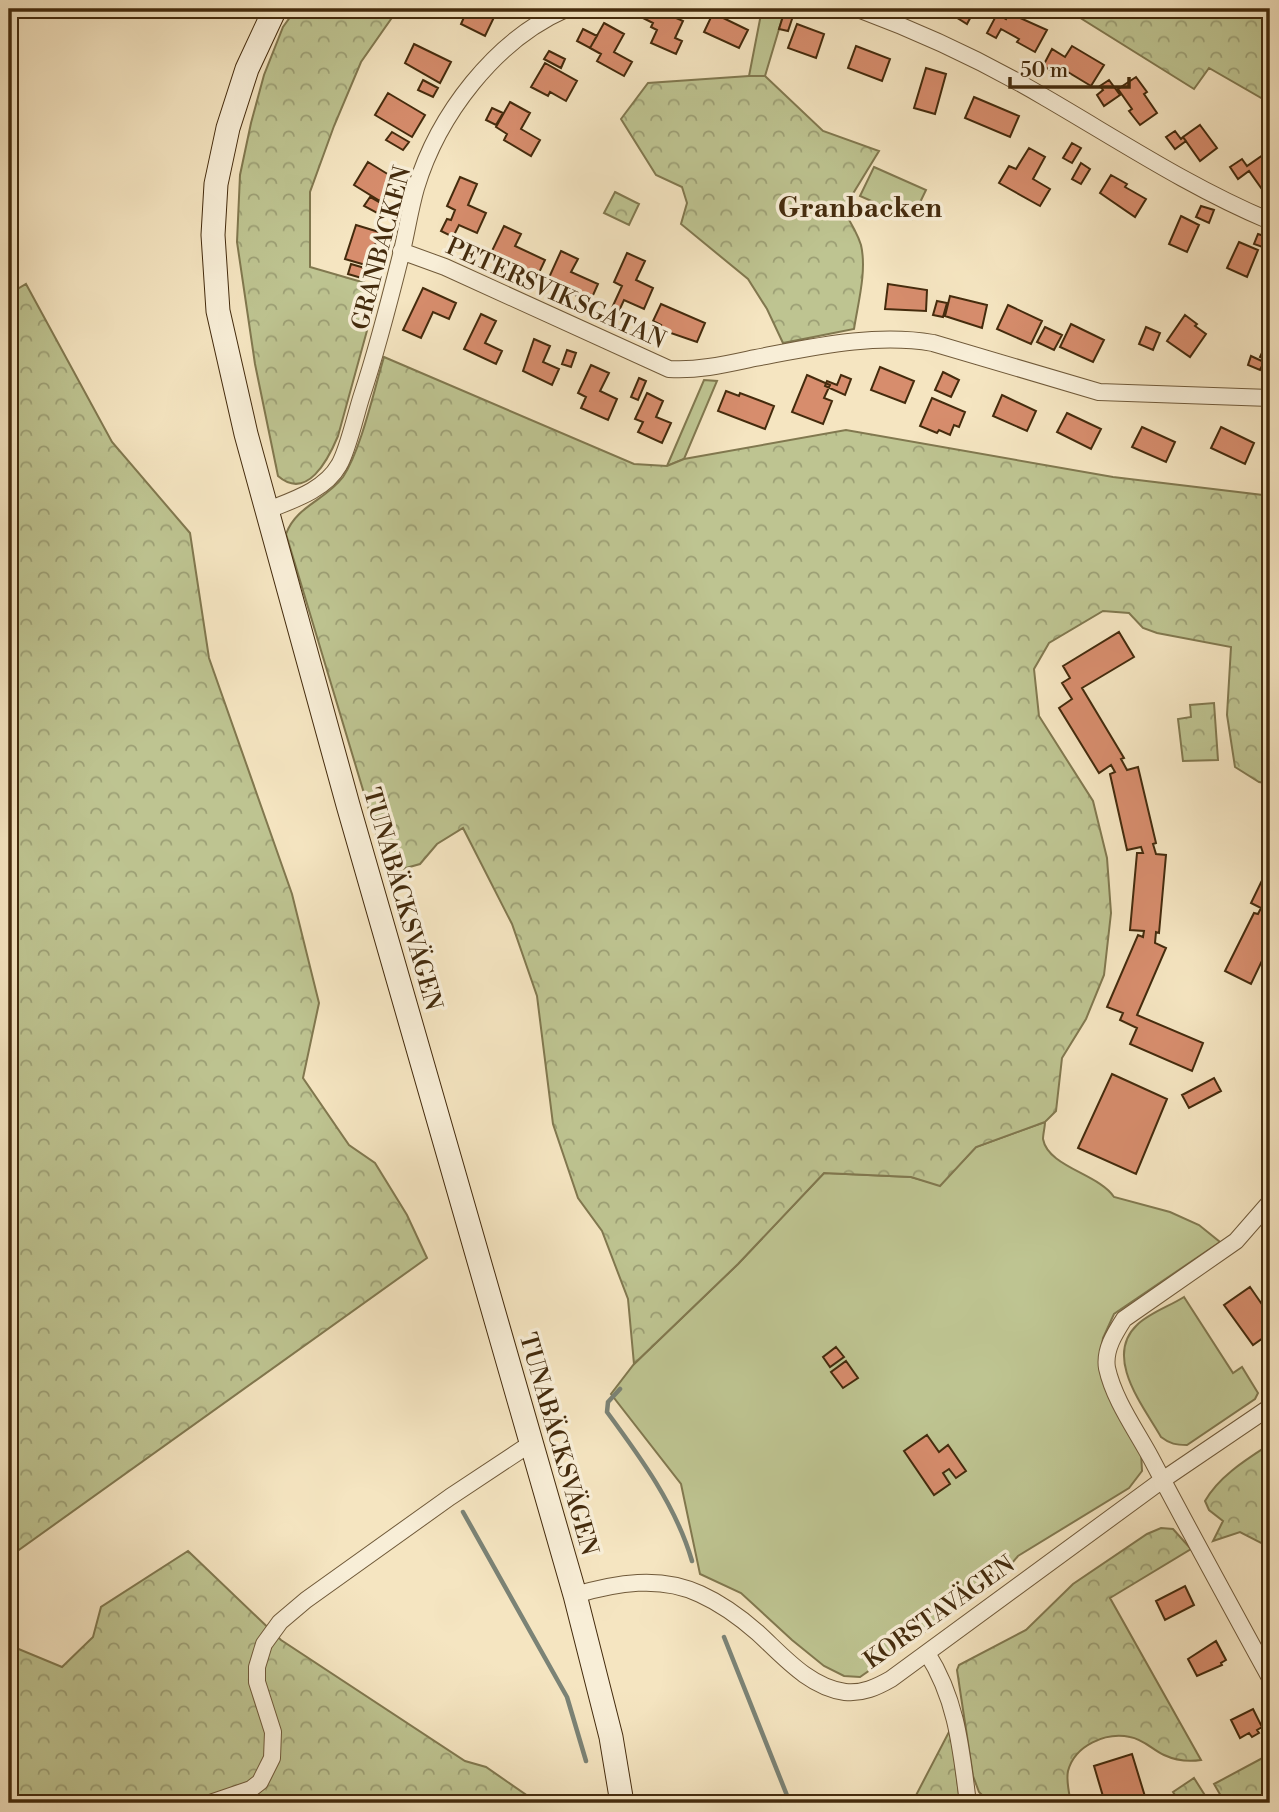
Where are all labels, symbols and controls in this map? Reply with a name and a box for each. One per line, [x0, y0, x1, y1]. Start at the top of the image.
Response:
scale bar [1010, 46, 1128, 90]
text: 50 m [1020, 58, 1068, 84]
street label: GRANBACKEN [346, 163, 418, 333]
district label: Granbacken [778, 191, 942, 226]
street label: PETERSVIKSGATAN [441, 232, 670, 356]
street label: TUNABÄCKSVÄGEN [356, 784, 449, 1014]
street label: TUNABÄCKSVÄGEN [512, 1329, 605, 1559]
street label: KORSTAVÄGEN [858, 1549, 1021, 1676]

